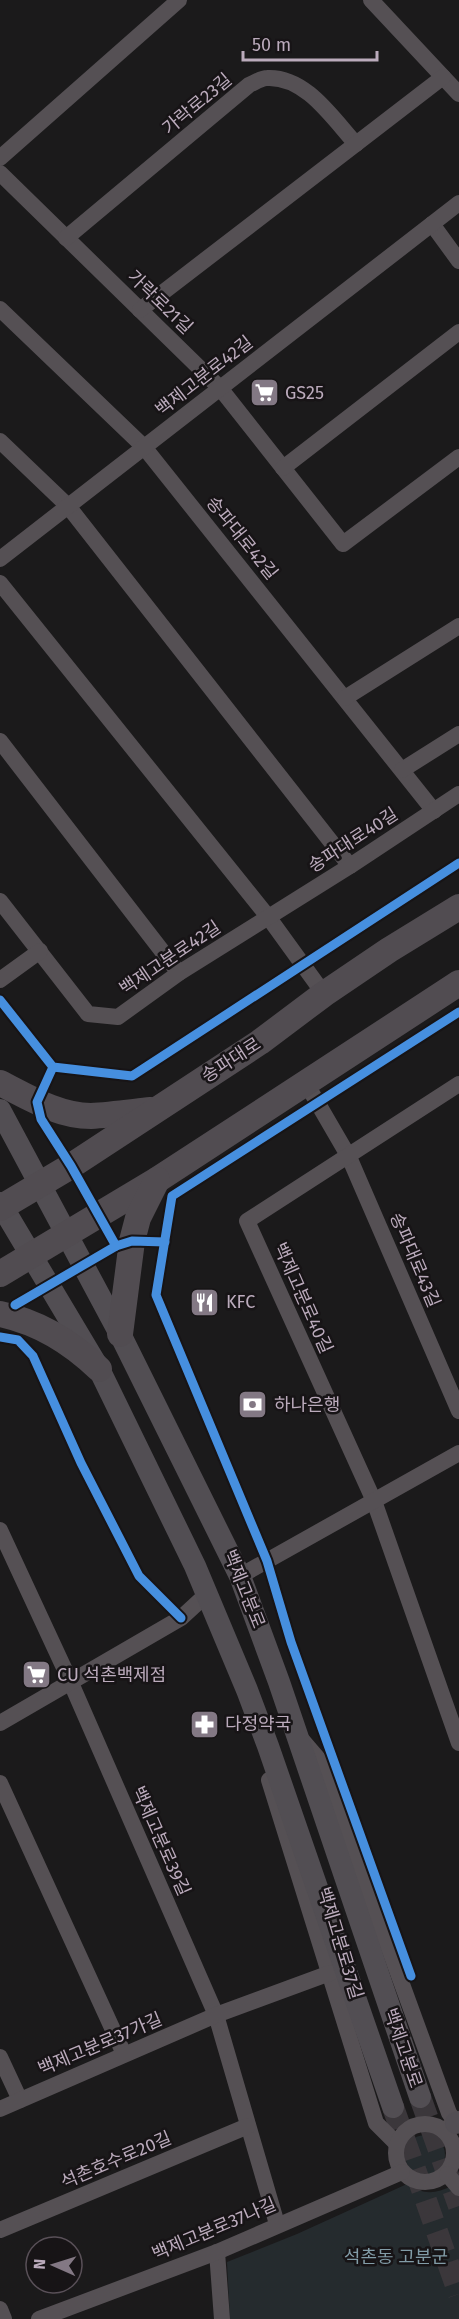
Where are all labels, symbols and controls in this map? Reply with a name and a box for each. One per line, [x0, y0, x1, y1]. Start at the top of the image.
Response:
scale bar [243, 24, 376, 62]
text: 50 m [252, 34, 291, 56]
street label: 가락로23길 [158, 69, 236, 139]
street label: 가락로21길 [123, 265, 197, 339]
street label: 백제고분로42길 [151, 331, 257, 421]
supermarket icon: GS25 [248, 377, 280, 409]
place label: GS25 [285, 382, 324, 404]
street label: 송파대로42길 [202, 492, 282, 584]
street label: 송파대로40길 [304, 803, 402, 877]
street label: 백제고분로42길 [115, 916, 225, 1000]
street label: 송파대로 [197, 1033, 265, 1087]
street label: 송파대로43길 [385, 1209, 445, 1311]
street label: 백제고분로40길 [269, 1239, 337, 1357]
restaurant icon: KFC [189, 1286, 221, 1318]
place label: KFC [226, 1291, 255, 1313]
bank icon: 하나은행 [237, 1389, 269, 1421]
place label: 하나은행 [274, 1394, 340, 1416]
street label: 백제고분로 [218, 1546, 270, 1632]
supermarket icon: CU 석촌백제점 [20, 1659, 52, 1691]
place label: CU 석촌백제점 [57, 1664, 166, 1686]
pharmacy icon: 다정약국 [188, 1708, 220, 1740]
place label: 다정약국 [225, 1713, 291, 1735]
street label: 백제고분로39길 [127, 1783, 195, 1899]
street label: 백제고분로37길 [312, 1884, 368, 2002]
street label: 백제고분로 [379, 2005, 427, 2091]
street label: 백제고분로37가길 [35, 2008, 165, 2080]
street label: 석촌호수로20길 [57, 2127, 175, 2193]
street label: 백제고분로37나길 [149, 2193, 279, 2265]
north arrow [24, 2235, 84, 2295]
park label: 석촌동 고분군 [344, 2246, 448, 2268]
text: N [30, 2258, 49, 2270]

